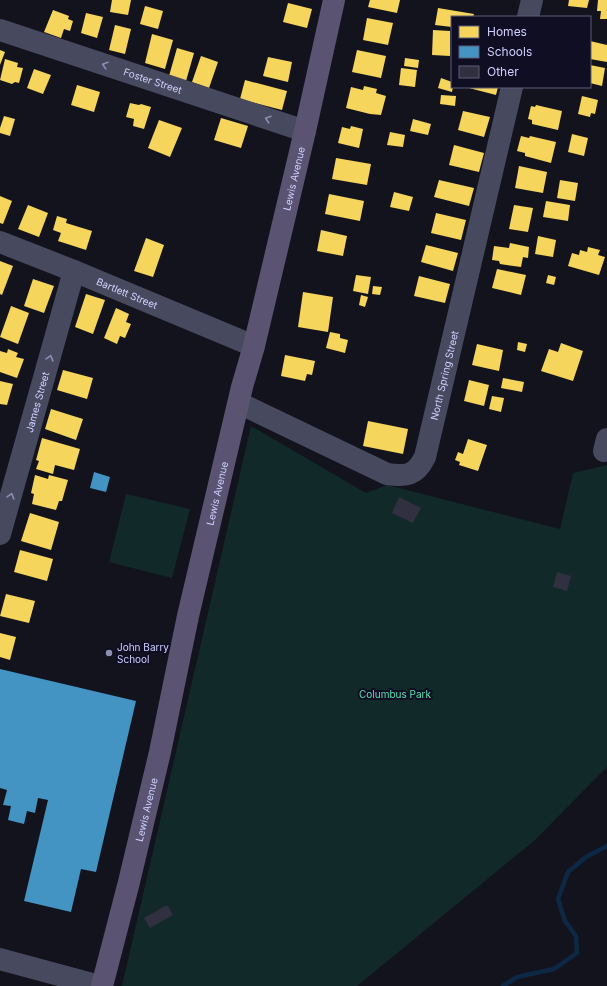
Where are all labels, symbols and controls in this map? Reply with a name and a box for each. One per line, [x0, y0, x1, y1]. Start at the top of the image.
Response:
legend [451, 16, 591, 88]
text: Homes [487, 24, 527, 39]
text: Schools [487, 44, 532, 59]
one-way arrow [101, 61, 108, 69]
text: Other [487, 64, 519, 79]
street label: Foster Street [122, 65, 184, 96]
one-way arrow [264, 115, 271, 124]
street label: Lewis Avenue [280, 145, 307, 212]
street label: Bartlett Street [95, 275, 160, 311]
street label: North Spring Street [428, 329, 461, 421]
one-way arrow [45, 355, 53, 361]
street label: James Street [23, 370, 52, 434]
street label: Lewis Avenue [204, 460, 230, 526]
one-way arrow [6, 493, 14, 500]
place label: John Barry School [117, 641, 169, 665]
marker: John Barry School [104, 648, 114, 658]
park label: Columbus Park [359, 688, 431, 700]
street label: Lewis Avenue [133, 776, 160, 843]

